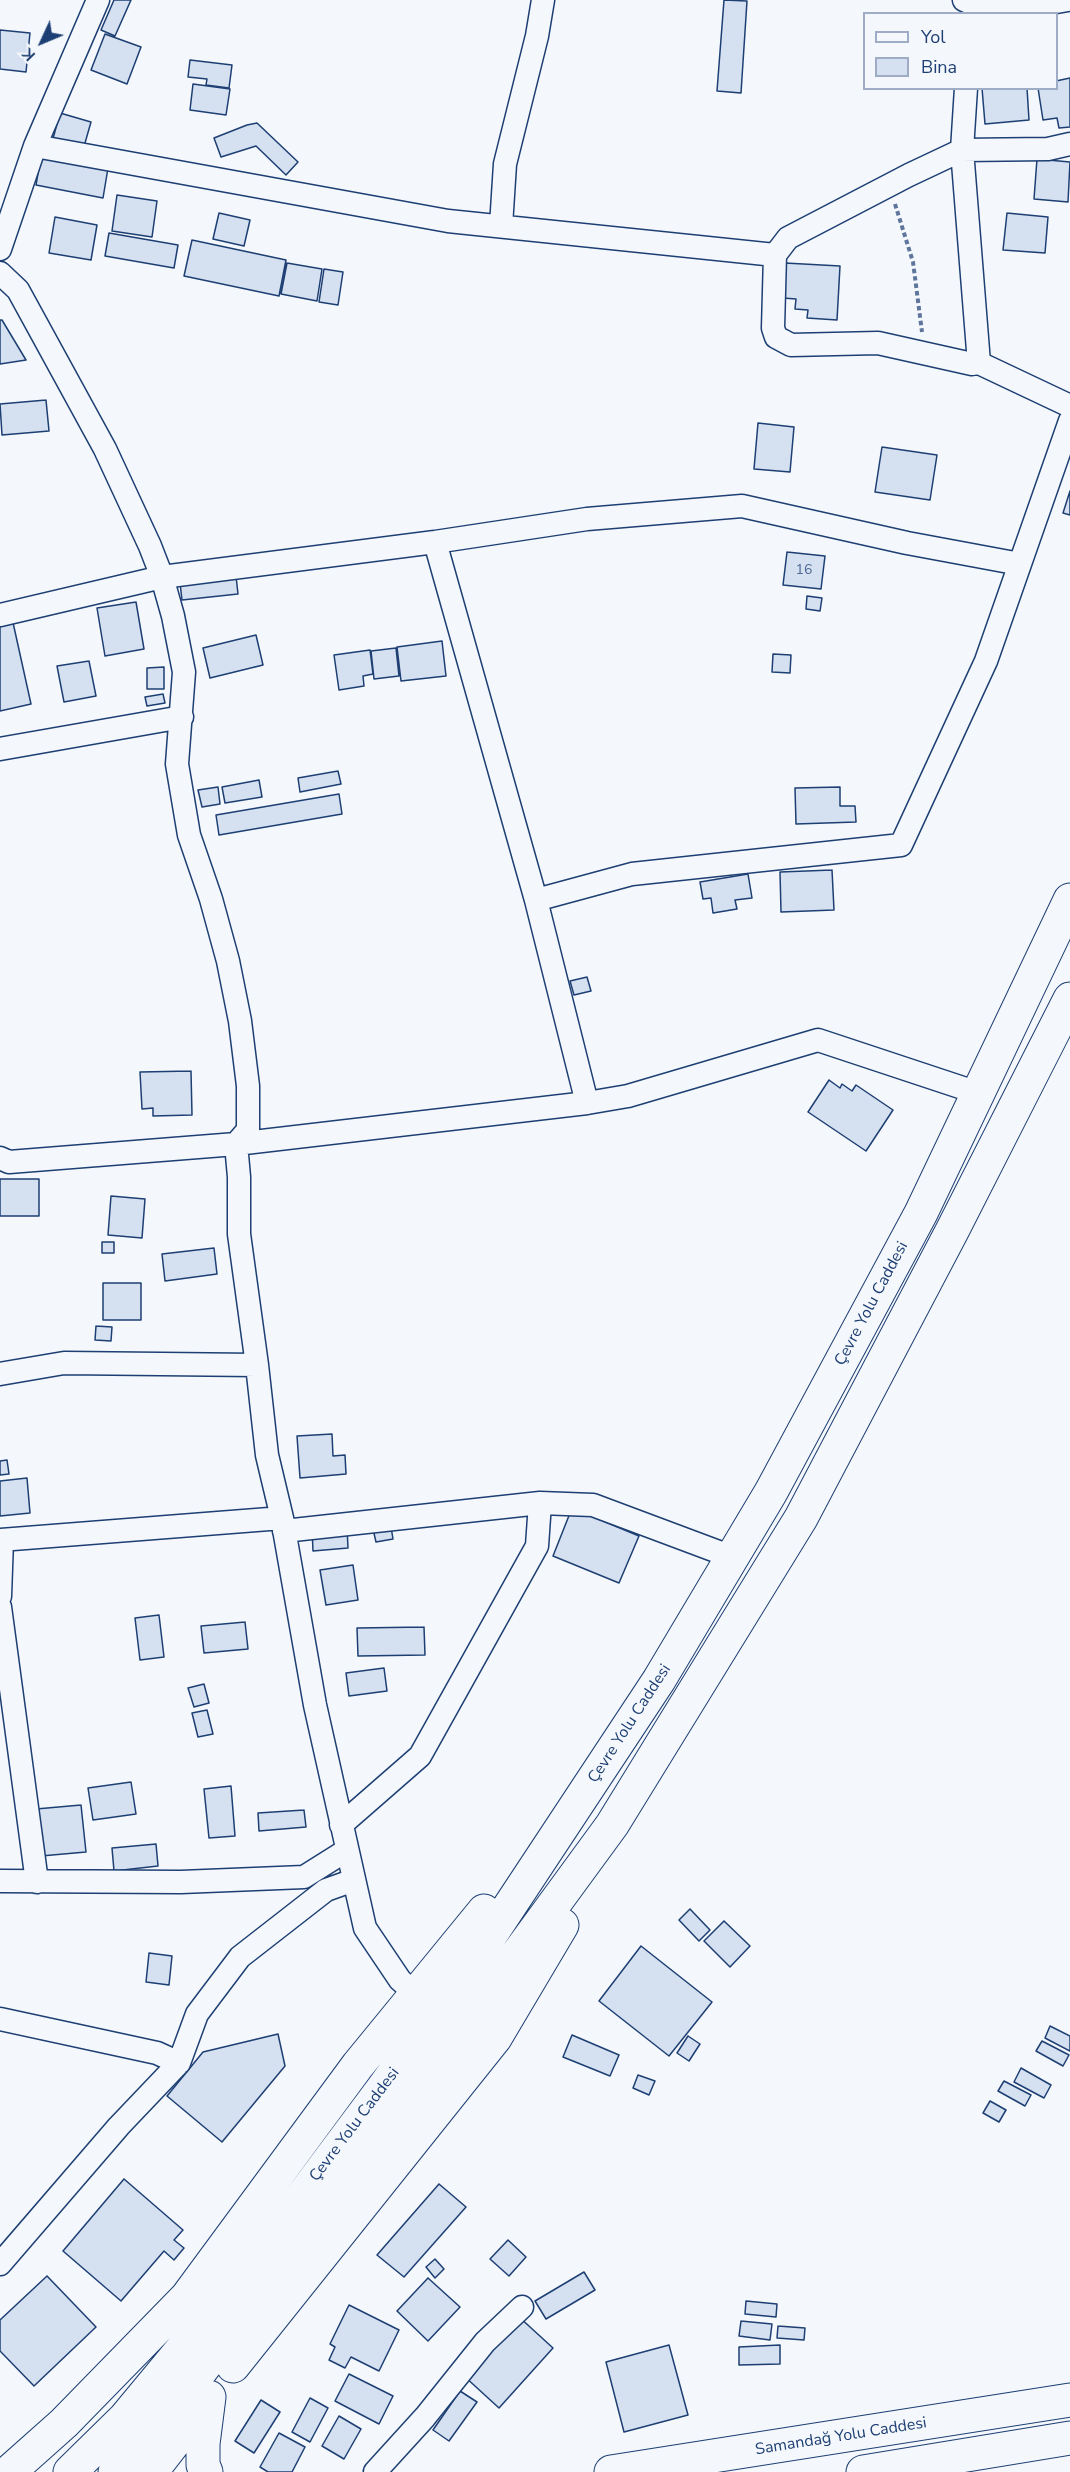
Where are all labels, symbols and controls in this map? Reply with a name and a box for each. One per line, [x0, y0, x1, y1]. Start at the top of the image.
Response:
north arrow [12, 12, 72, 72]
legend [863, 12, 1058, 90]
text: Yol [921, 25, 946, 49]
text: K [17, 43, 41, 66]
text: Bina [921, 55, 957, 79]
house number: 16 [796, 563, 812, 579]
street label: Çevre Yolu Caddesi [831, 1239, 913, 1369]
street label: Çevre Yolu Caddesi [584, 1661, 676, 1787]
street label: Çevre Yolu Caddesi [306, 2064, 404, 2186]
street label: Samandağ Yolu Caddesi [754, 2414, 928, 2460]

